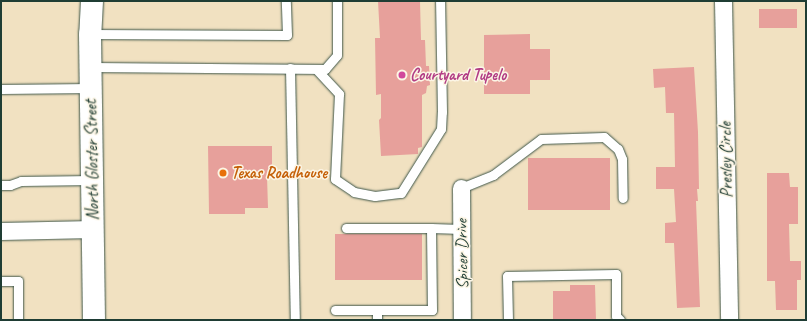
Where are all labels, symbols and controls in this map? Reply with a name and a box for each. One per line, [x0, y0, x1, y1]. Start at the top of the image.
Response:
place label: Courtyard Tupelo [410, 65, 506, 85]
marker: Courtyard Tupelo [397, 70, 407, 80]
street label: North Gloster Street [81, 99, 103, 221]
street label: Presley Circle [715, 122, 737, 198]
place label: Texas Roadhouse [231, 163, 327, 183]
marker: Texas Roadhouse [218, 168, 228, 178]
street label: Spicer Drive [451, 219, 473, 289]

